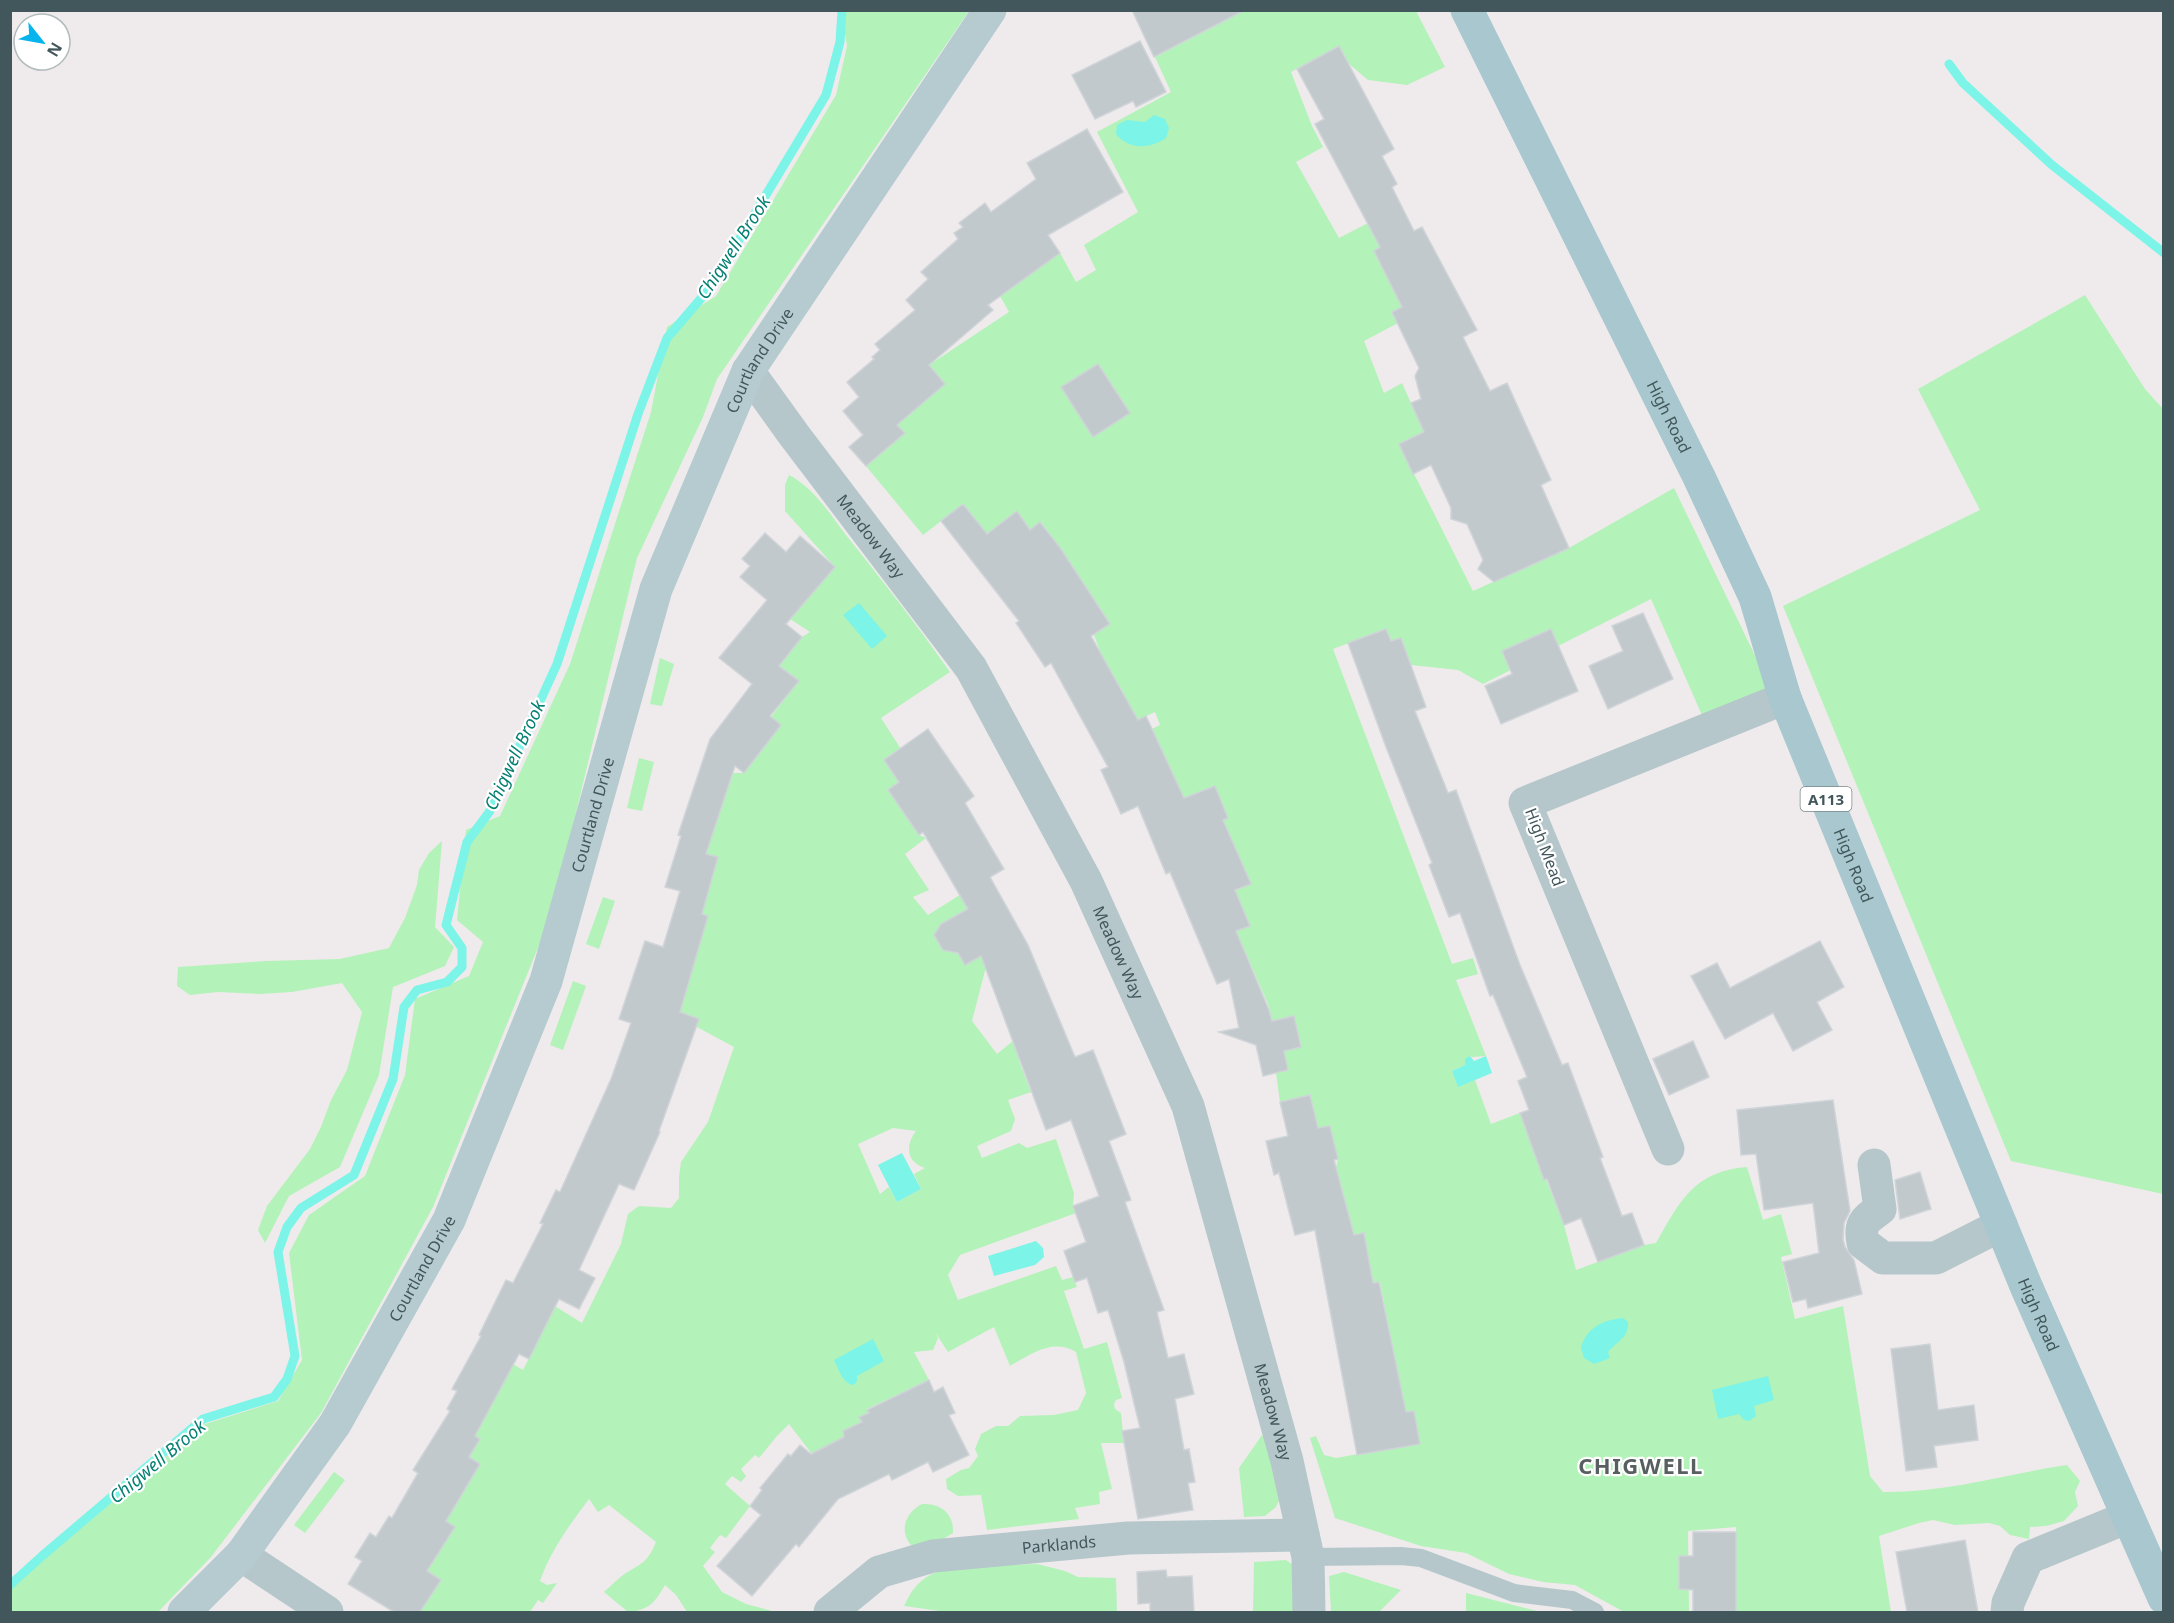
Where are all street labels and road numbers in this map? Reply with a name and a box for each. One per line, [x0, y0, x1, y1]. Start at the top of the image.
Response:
street label: Courtland Drive [721, 303, 798, 416]
street label: High Road [1642, 377, 1696, 457]
street label: Meadow Way [832, 490, 911, 583]
street label: Courtland Drive [566, 755, 619, 875]
road number: A113 [1800, 787, 1852, 811]
street label: High Mead [1520, 805, 1570, 889]
street label: High Road [1829, 825, 1879, 906]
street label: Meadow Way [1088, 902, 1149, 1003]
street label: Courtland Drive [383, 1211, 460, 1326]
street label: High Road [2013, 1275, 2065, 1355]
street label: Meadow Way [1249, 1361, 1298, 1464]
street label: Parklands [1021, 1530, 1097, 1559]

